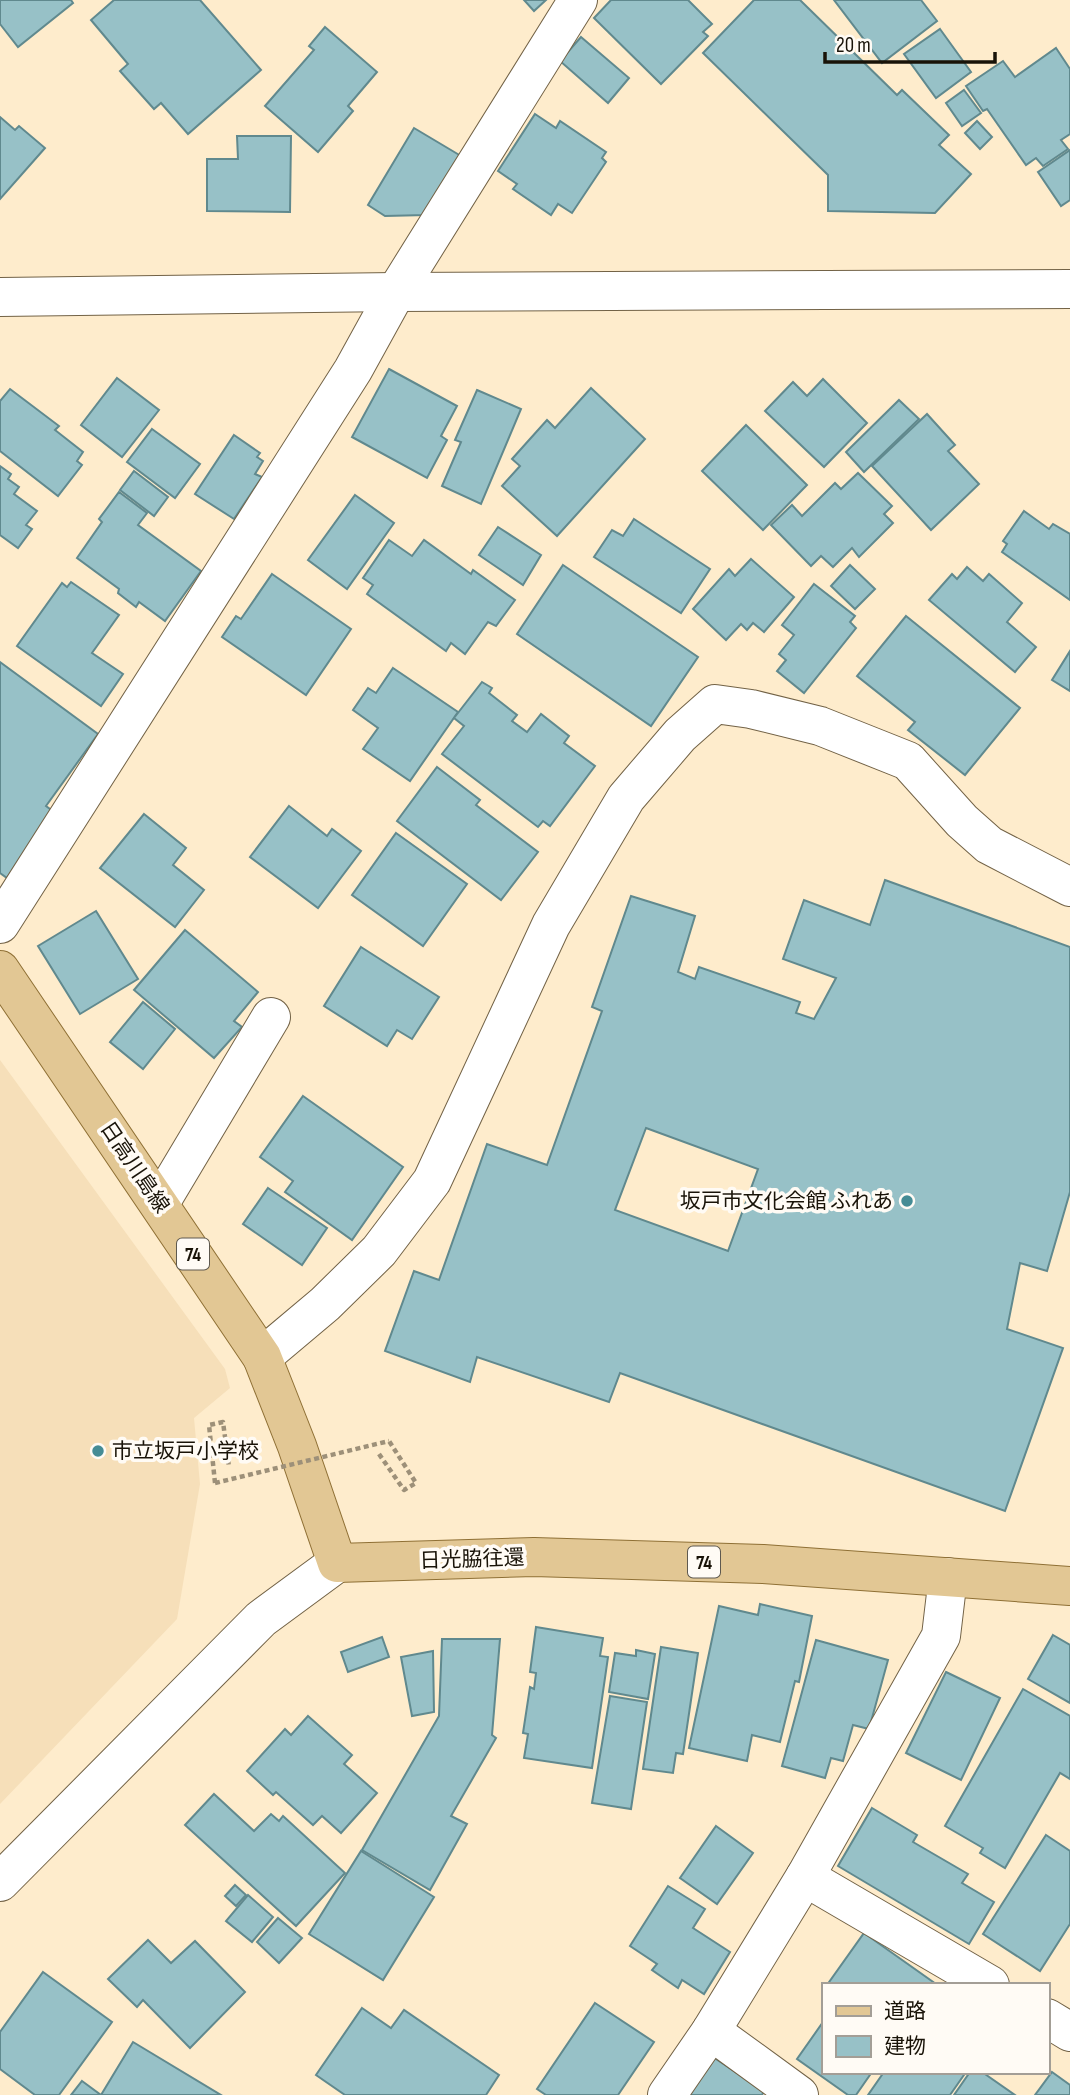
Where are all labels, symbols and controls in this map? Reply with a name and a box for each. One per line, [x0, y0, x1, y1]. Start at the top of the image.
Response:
scale bar [825, 21, 995, 65]
text: 20 m [836, 33, 871, 58]
street label: 日高川島線 [95, 1117, 174, 1218]
place label: 坂戸市文化会館 ふれあ [680, 1189, 893, 1214]
marker: 坂戸市文化会館 ふれあ [899, 1193, 915, 1209]
road number: 74 [177, 1238, 209, 1270]
place label: 市立坂戸小学校 [112, 1439, 259, 1464]
marker: 市立坂戸小学校 [90, 1443, 106, 1459]
street label: 日光脇往還 [419, 1545, 525, 1574]
road number: 74 [688, 1546, 720, 1578]
legend [822, 1983, 1049, 2074]
text: 道路 [884, 1999, 926, 2024]
text: 建物 [884, 2034, 926, 2059]

